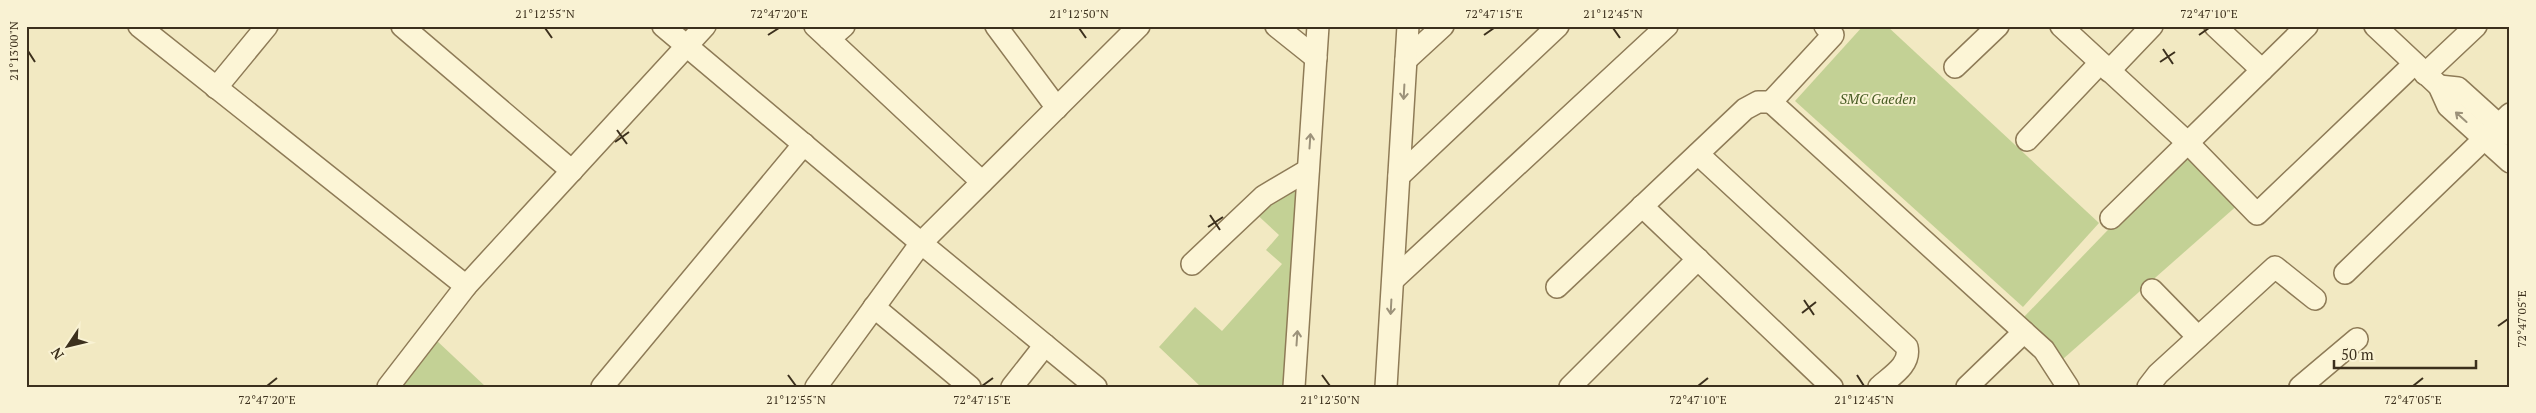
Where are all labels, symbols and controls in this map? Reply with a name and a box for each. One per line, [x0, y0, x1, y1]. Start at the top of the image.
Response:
text: 21°12'55"N [515, 6, 575, 21]
text: 72°47'20"E [750, 6, 808, 21]
text: 21°12'50"N [1049, 6, 1109, 21]
text: 72°47'15"E [1465, 6, 1523, 21]
text: 21°12'45"N [1583, 6, 1643, 21]
text: 72°47'10"E [2180, 6, 2238, 21]
text: 21°13'00"N [6, 21, 21, 81]
one-way arrow [1399, 84, 1408, 100]
park label: SMC Gaeden [1840, 89, 1916, 108]
one-way arrow [2454, 111, 2467, 123]
one-way arrow [1306, 133, 1315, 149]
text: 72°47'05"E [2514, 290, 2529, 348]
one-way arrow [1387, 299, 1396, 315]
north arrow [42, 320, 92, 370]
one-way arrow [1293, 330, 1302, 346]
scale bar [2334, 338, 2476, 370]
text: N [46, 344, 68, 364]
text: 50 m [2341, 344, 2374, 364]
text: 72°47'20"E [238, 392, 296, 407]
text: 21°12'55"N [766, 392, 826, 407]
text: 72°47'15"E [953, 392, 1011, 407]
text: 21°12'50"N [1300, 392, 1360, 407]
text: 72°47'10"E [1669, 392, 1727, 407]
text: 21°12'45"N [1834, 392, 1894, 407]
text: 72°47'05"E [2384, 392, 2442, 407]

